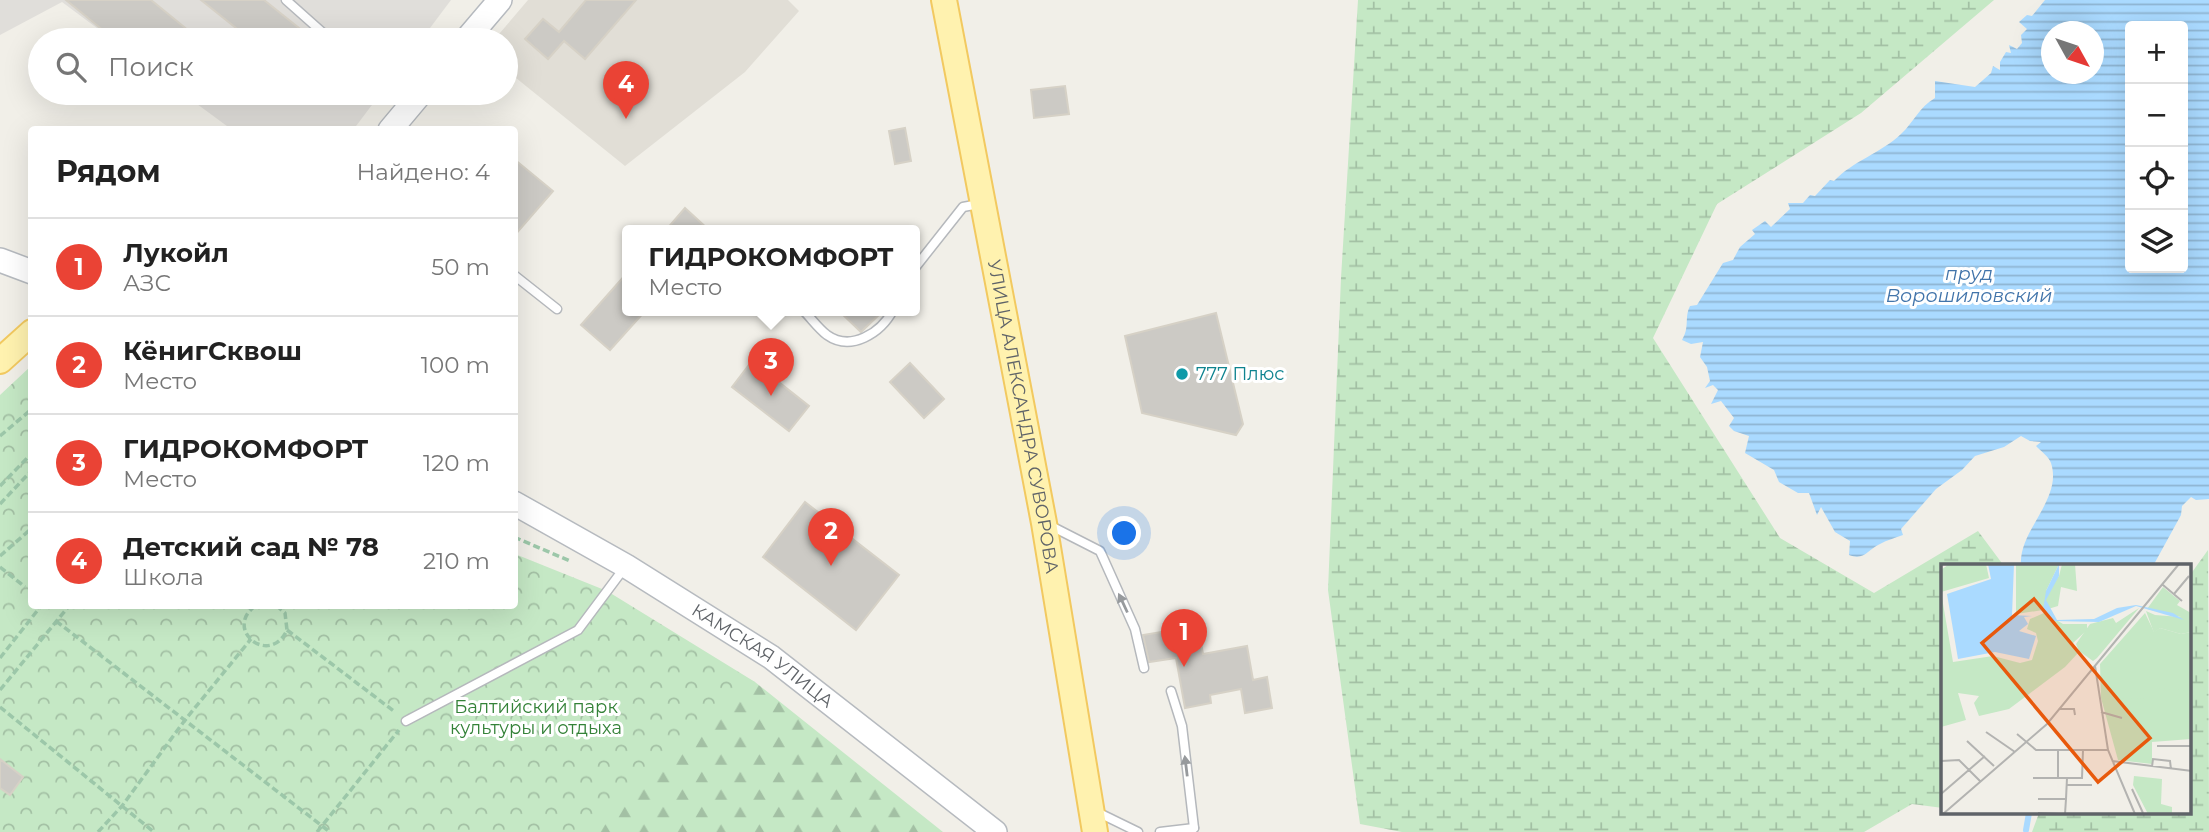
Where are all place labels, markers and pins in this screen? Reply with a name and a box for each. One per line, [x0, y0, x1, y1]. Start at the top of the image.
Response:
pin: 4 [603, 61, 649, 119]
pin: 3 [748, 338, 794, 396]
place label: 777 Плюс [1196, 363, 1284, 385]
marker: 777 Плюс [1174, 366, 1190, 382]
pin: 2 [808, 508, 854, 566]
pin: 1 [1161, 609, 1207, 667]

